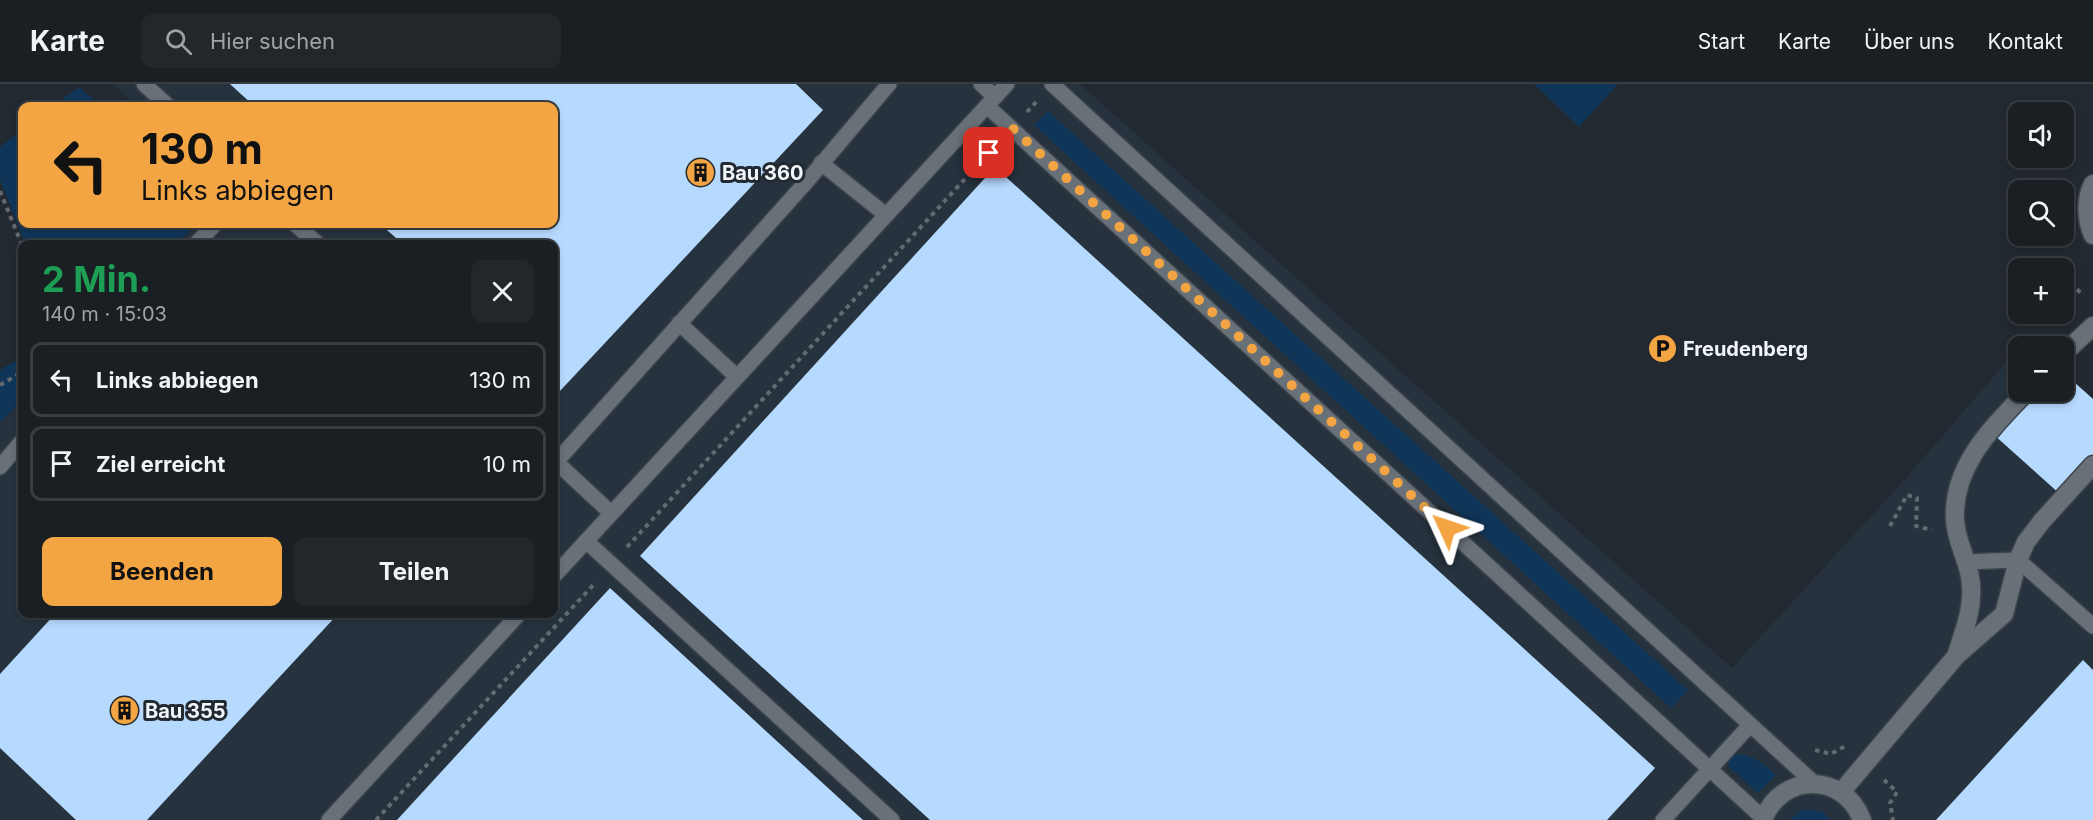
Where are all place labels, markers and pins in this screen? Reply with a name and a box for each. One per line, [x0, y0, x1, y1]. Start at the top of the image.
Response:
pin [963, 127, 1014, 178]
building icon: Bau 360 [685, 157, 717, 189]
place label: Bau 360 [722, 161, 803, 185]
parking icon: Freudenberg [1646, 333, 1678, 365]
place label: Freudenberg [1683, 337, 1808, 361]
building icon: Bau 355 [108, 695, 140, 727]
place label: Bau 355 [145, 699, 226, 723]

